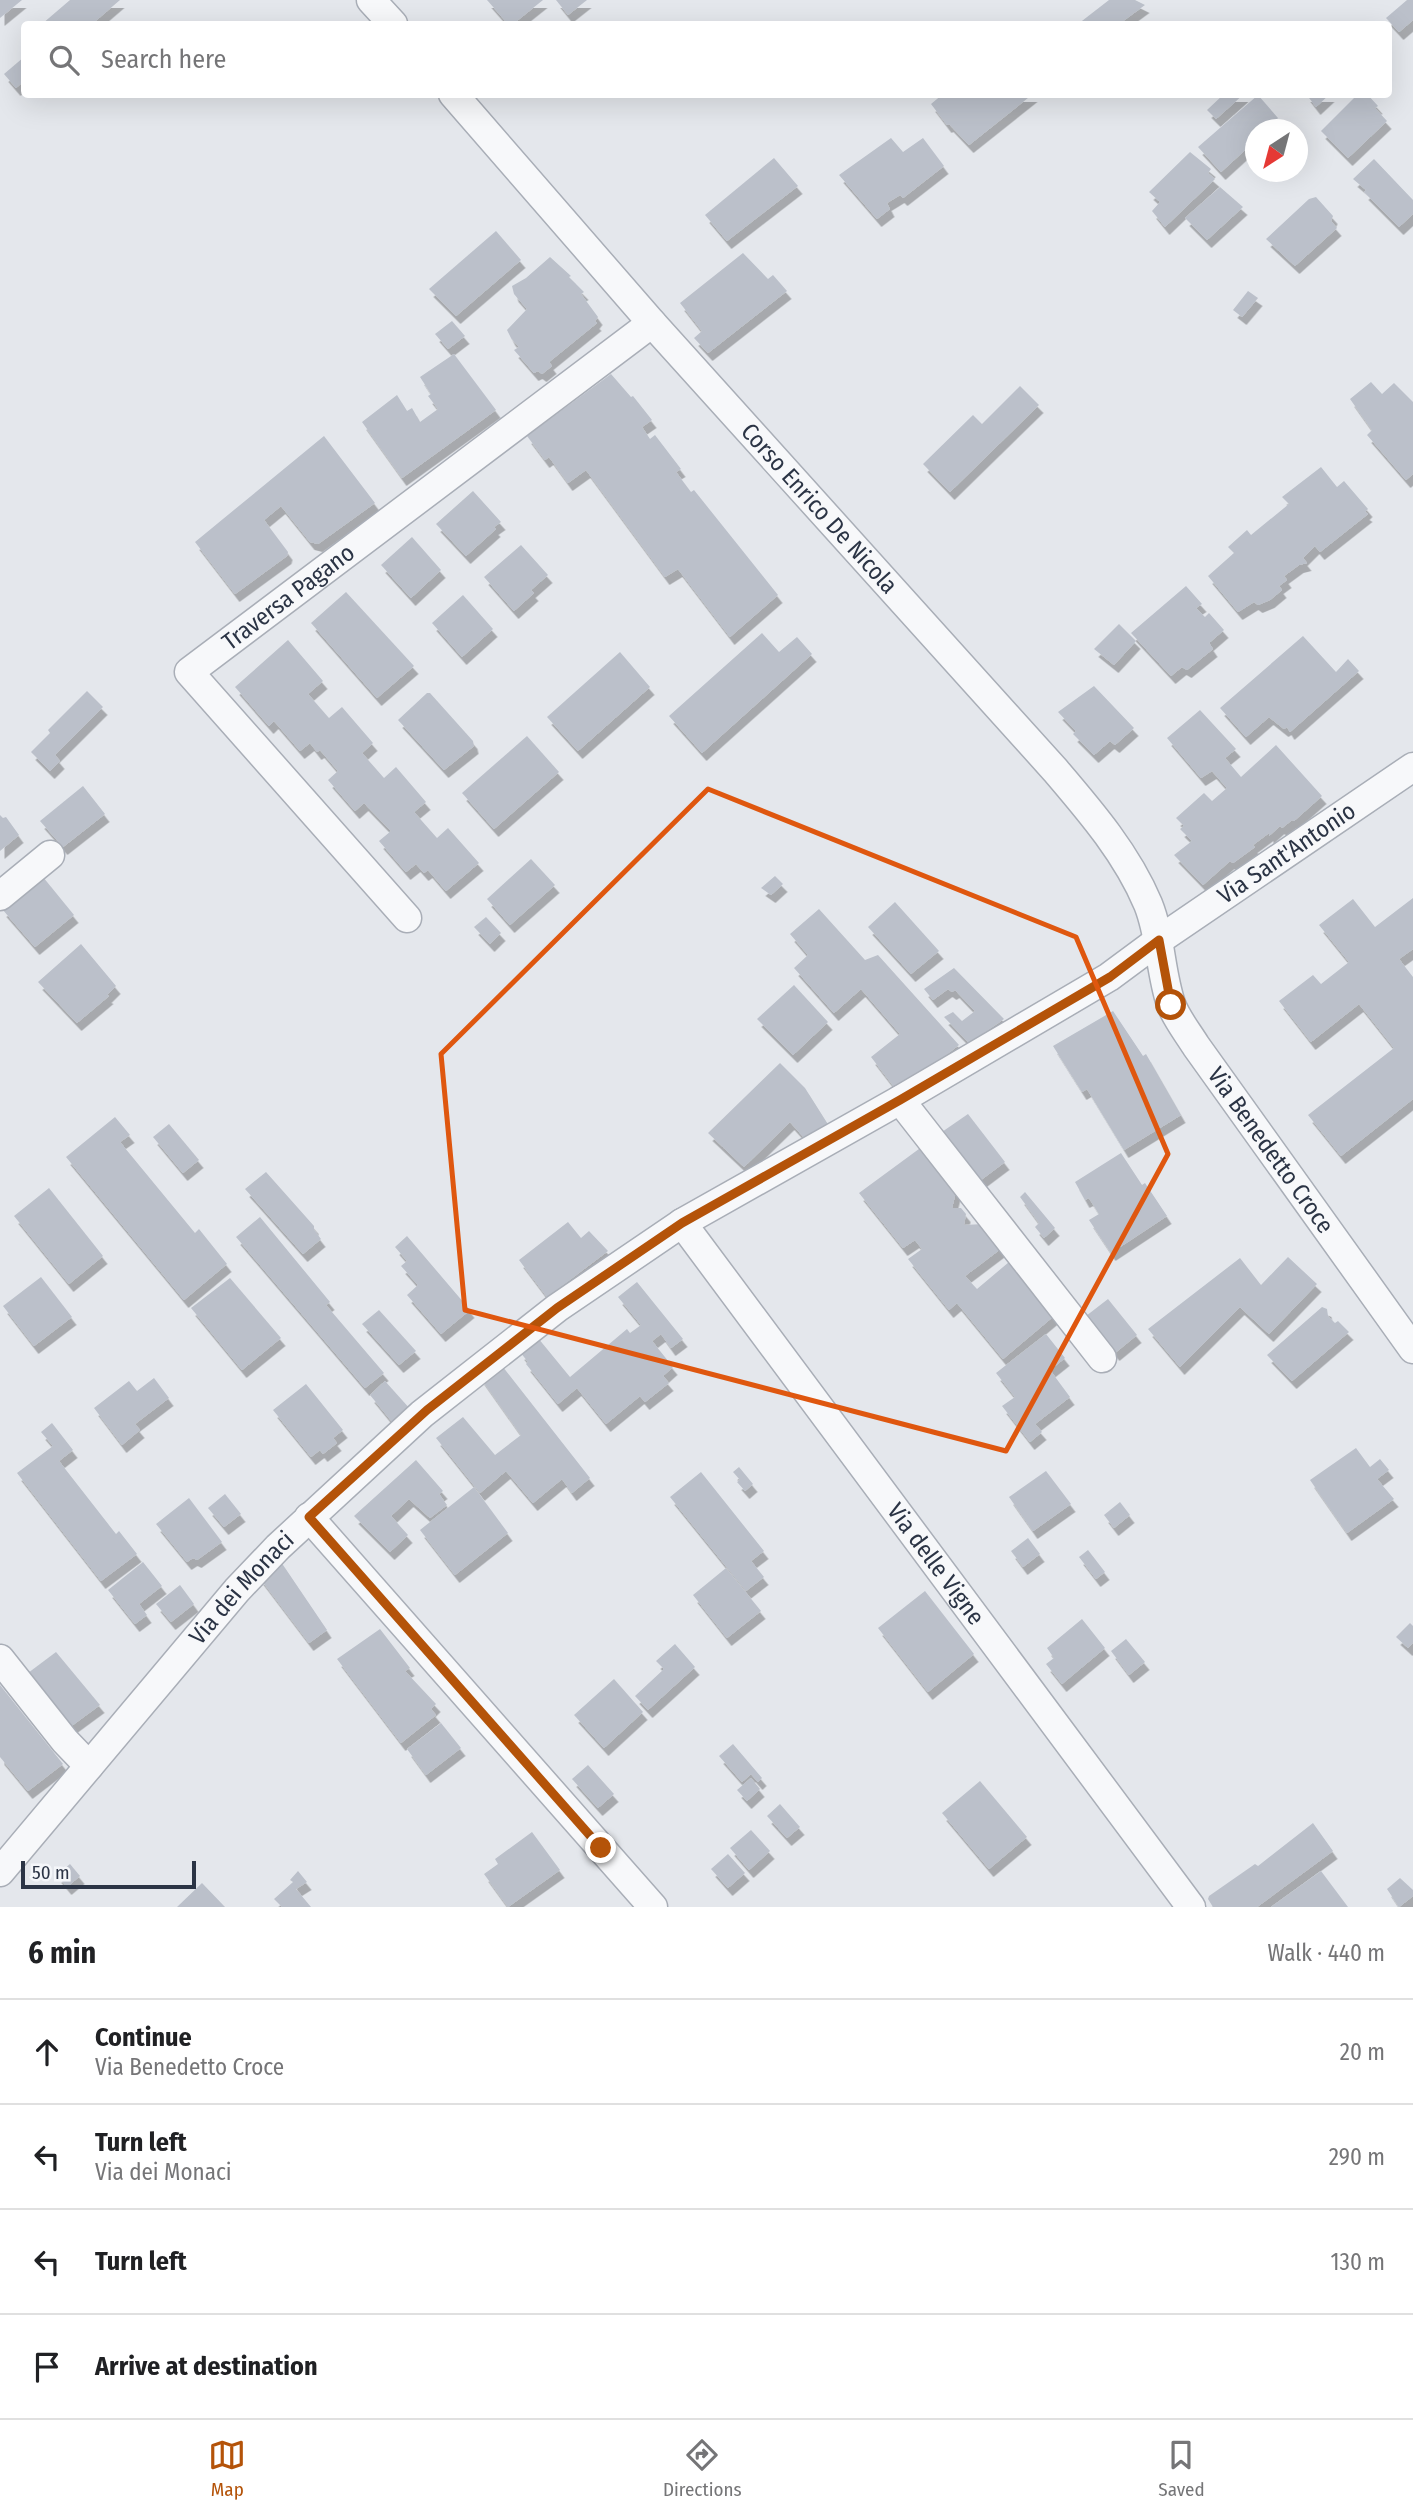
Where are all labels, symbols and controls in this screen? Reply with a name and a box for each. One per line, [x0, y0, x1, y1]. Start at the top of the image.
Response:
search box [21, 21, 1392, 98]
icon: search [45, 41, 83, 79]
text: Search here [101, 44, 226, 75]
north arrow [1245, 119, 1308, 182]
street label: Corso Enrico De Nicola [735, 417, 903, 599]
street label: Traversa Pagano [217, 538, 360, 656]
street label: Via Sant'Antonio [1212, 796, 1361, 910]
route start [1155, 989, 1186, 1020]
street label: Via Benedetto Croce [1202, 1062, 1340, 1239]
street label: Via delle Vigne [881, 1498, 990, 1630]
street label: Via dei Monaci [183, 1526, 300, 1650]
route end [585, 1832, 616, 1863]
scale bar [21, 1858, 196, 1890]
text: 50 m [32, 1861, 70, 1884]
text: 6 min [28, 1935, 96, 1971]
text: Walk · 440 m [1268, 1939, 1385, 1967]
text: Continue [95, 2022, 192, 2053]
icon: ahead [28, 2033, 66, 2071]
text: 20 m [1340, 2038, 1385, 2066]
text: Via Benedetto Croce [95, 2053, 284, 2081]
text: Turn left [95, 2127, 187, 2158]
icon: left [28, 2138, 66, 2176]
text: 290 m [1329, 2143, 1385, 2171]
text: Via dei Monaci [95, 2158, 232, 2186]
icon: left [28, 2243, 66, 2281]
text: Turn left [95, 2246, 187, 2277]
text: 130 m [1331, 2248, 1385, 2276]
icon: arrive [28, 2348, 66, 2386]
text: Arrive at destination [95, 2351, 318, 2382]
tab: Map [208, 2436, 246, 2501]
tab: Directions [663, 2436, 742, 2501]
tab: Saved [1158, 2436, 1205, 2501]

